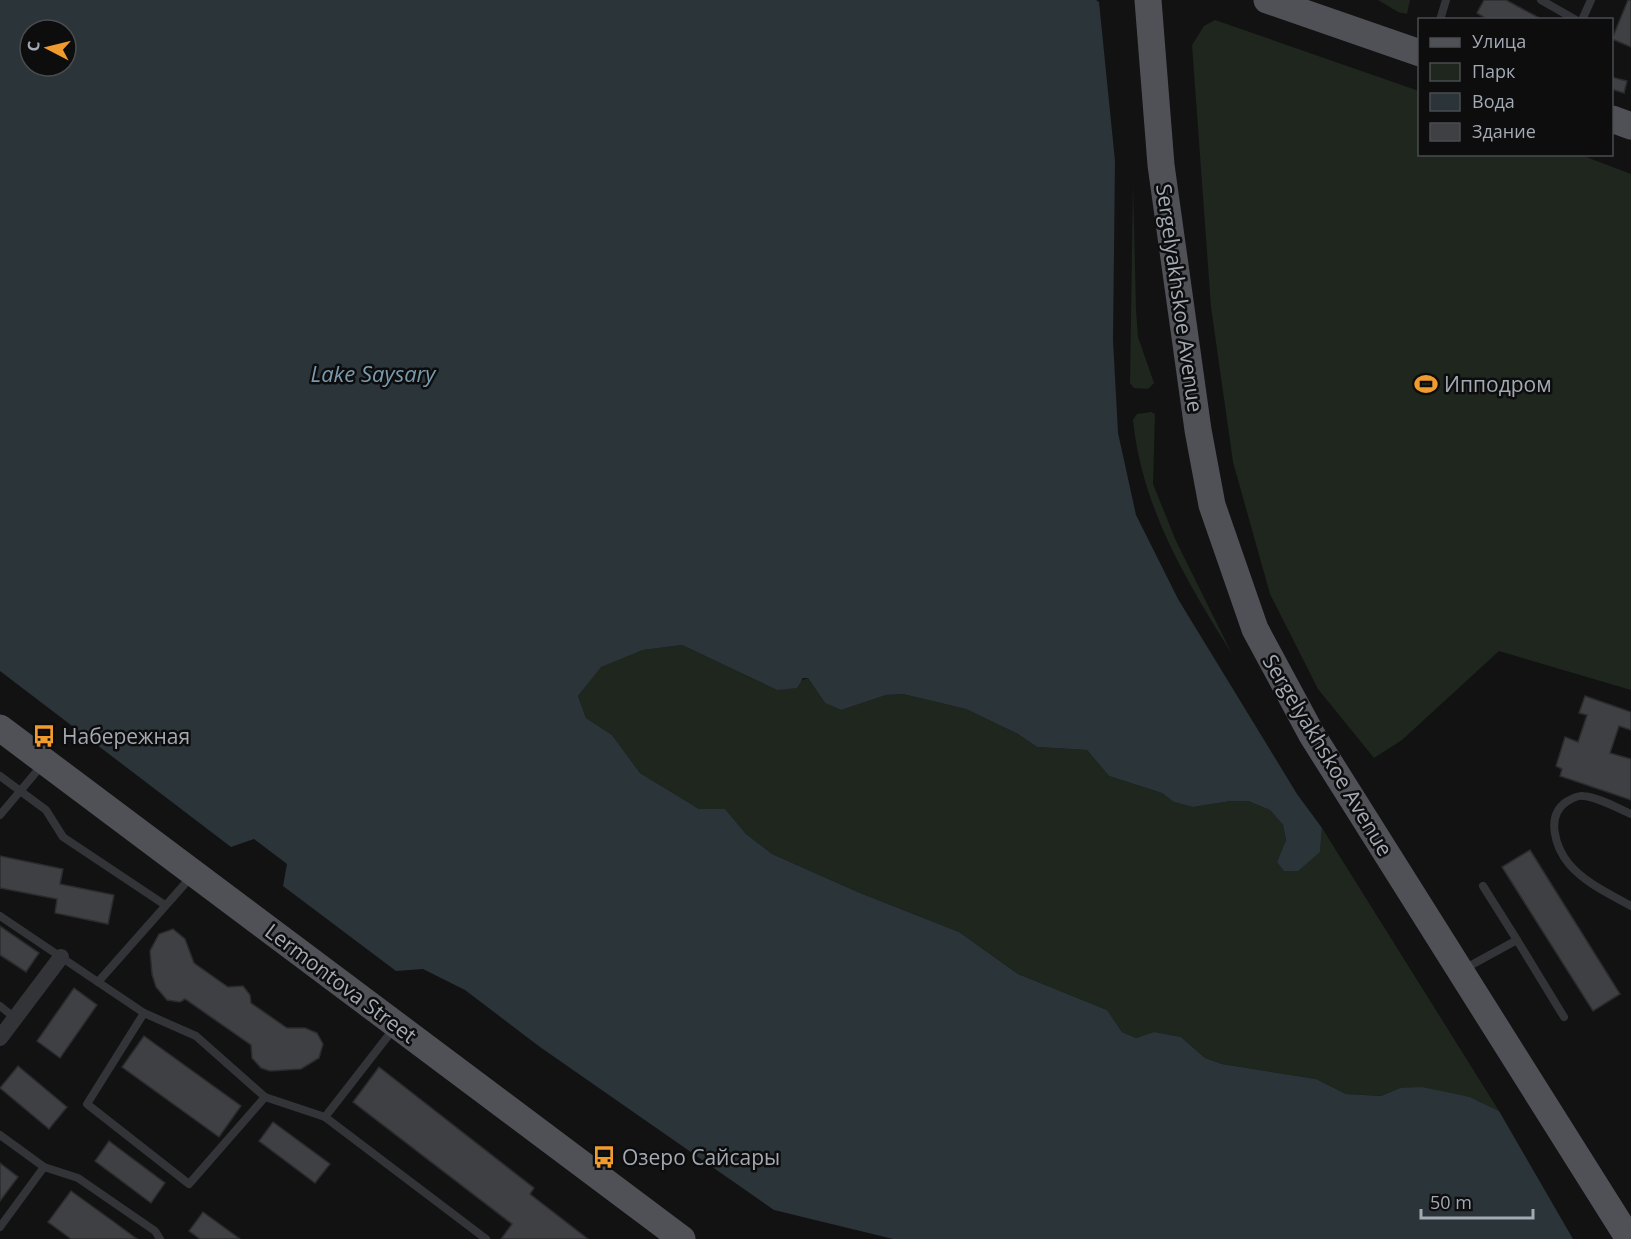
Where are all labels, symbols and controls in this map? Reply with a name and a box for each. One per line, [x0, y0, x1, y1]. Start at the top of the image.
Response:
north arrow [18, 18, 78, 78]
legend [1418, 18, 1613, 156]
text: Улица [1472, 29, 1526, 53]
text: С [22, 40, 45, 53]
text: Парк [1472, 59, 1516, 83]
text: Вода [1472, 89, 1515, 113]
text: Здание [1472, 119, 1536, 143]
street label: Sergelyakhskoe Avenue [1150, 182, 1210, 414]
water label: Lake Saysary [311, 358, 437, 388]
place label: Ипподром [1444, 370, 1552, 398]
sports icon: Ипподром [1413, 371, 1439, 397]
street label: Sergelyakhskoe Avenue [1257, 649, 1399, 861]
place label: Набережная [62, 722, 190, 750]
bus stop icon: Набережная [31, 723, 57, 749]
street label: Lermontova Street [260, 917, 422, 1049]
place label: Озеро Сайсары [622, 1143, 780, 1171]
bus stop icon: Озеро Сайсары [591, 1144, 617, 1170]
scale bar [1421, 1182, 1534, 1220]
text: 50 m [1430, 1190, 1472, 1214]

